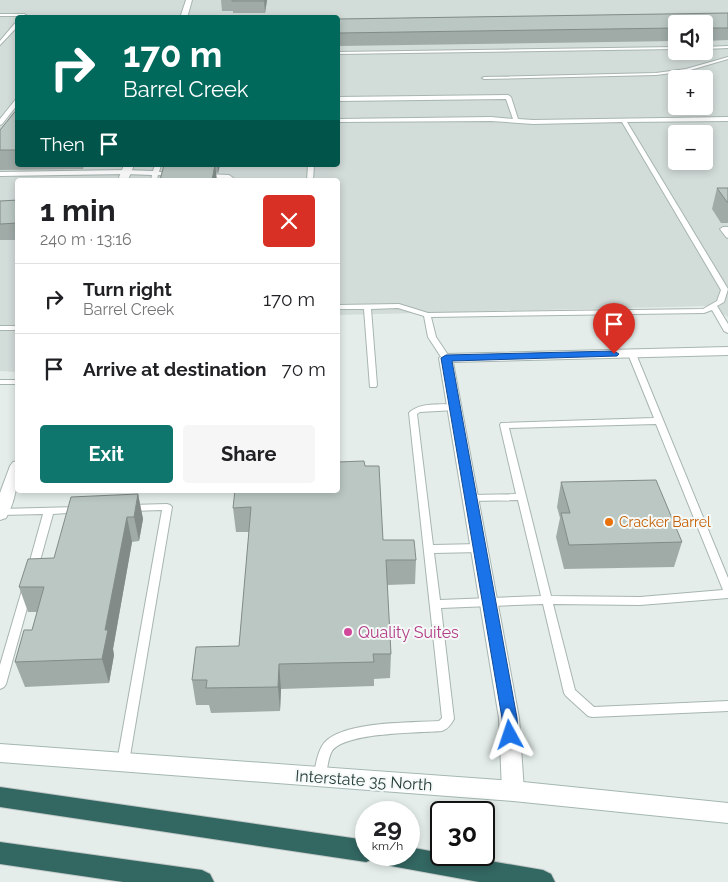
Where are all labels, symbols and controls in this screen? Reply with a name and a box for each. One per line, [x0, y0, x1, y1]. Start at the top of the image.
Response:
map controls [668, 15, 713, 170]
button: sound [668, 15, 713, 60]
text: 170 m [123, 34, 222, 75]
icon: right [40, 35, 105, 100]
button: + [668, 70, 713, 115]
text: Barrel Creek [123, 76, 249, 102]
button: − [668, 125, 713, 170]
icon: arrive [95, 130, 123, 158]
text: Then [40, 133, 85, 155]
text: 1 min [40, 193, 116, 228]
button: close [263, 195, 315, 247]
text: 240 m · 13:16 [40, 230, 132, 249]
text: Turn right [83, 278, 172, 300]
icon: right [40, 285, 68, 313]
text: 170 m [263, 288, 315, 310]
text: Barrel Creek [83, 300, 174, 319]
pin [593, 303, 635, 354]
icon: arrive [600, 310, 628, 338]
icon: arrive [40, 355, 68, 383]
text: Arrive at destination [83, 358, 267, 380]
text: 70 m [282, 358, 326, 380]
button: Exit [40, 425, 173, 483]
button: Share [183, 425, 315, 483]
place label: Cracker Barrel [619, 514, 711, 530]
marker: Cracker Barrel [603, 516, 615, 528]
place label: Quality Suites [358, 623, 459, 642]
marker: Quality Suites [342, 626, 354, 638]
position arrow [483, 708, 535, 760]
street label: Interstate 35 North [295, 766, 433, 795]
speed limit sign: 30 [430, 801, 495, 866]
text: 29 [373, 812, 402, 842]
text: km/h [372, 839, 403, 853]

